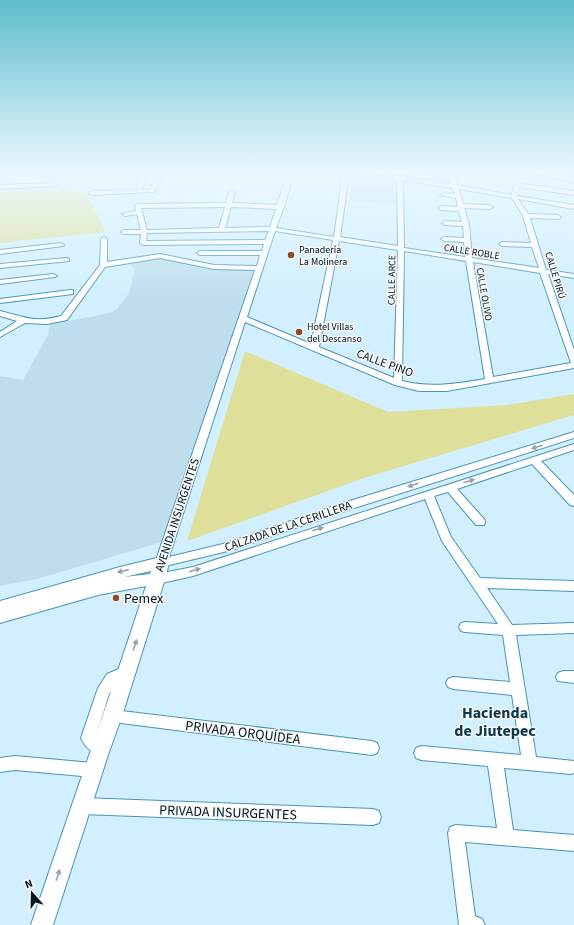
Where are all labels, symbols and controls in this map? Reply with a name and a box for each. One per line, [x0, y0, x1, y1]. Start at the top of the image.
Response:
street label: CALLE ROBLE [443, 241, 501, 263]
place label: Panadería La Molinera [299, 243, 347, 269]
marker: Panadería La Molinera [286, 250, 296, 260]
street label: CALLE PIRÚ [541, 250, 569, 301]
street label: CALLE ARCE [385, 255, 399, 305]
street label: CALLE OLIVO [472, 266, 496, 322]
place label: Hotel Villas del Descanso [307, 320, 362, 346]
marker: Hotel Villas del Descanso [294, 327, 304, 337]
street label: CALLE PINO [354, 345, 416, 382]
one-way arrow [530, 444, 542, 450]
street label: AVENIDA INSURGENTES [151, 456, 204, 574]
one-way arrow [463, 478, 475, 484]
one-way arrow [406, 483, 418, 489]
street label: CALZADA DE LA CERILLERA [222, 497, 355, 556]
one-way arrow [313, 526, 325, 532]
one-way arrow [189, 567, 201, 573]
one-way arrow [117, 568, 129, 574]
place label: Pemex [124, 589, 164, 609]
marker: Pemex [111, 593, 121, 603]
one-way arrow [133, 639, 139, 651]
district label: Hacienda de Jiutepec [454, 702, 536, 742]
street label: PRIVADA ORQUÍDEA [184, 716, 302, 750]
street label: PRIVADA INSURGENTES [159, 801, 297, 825]
one-way arrow [56, 868, 62, 880]
north arrow [12, 873, 52, 913]
text: N [23, 876, 35, 892]

